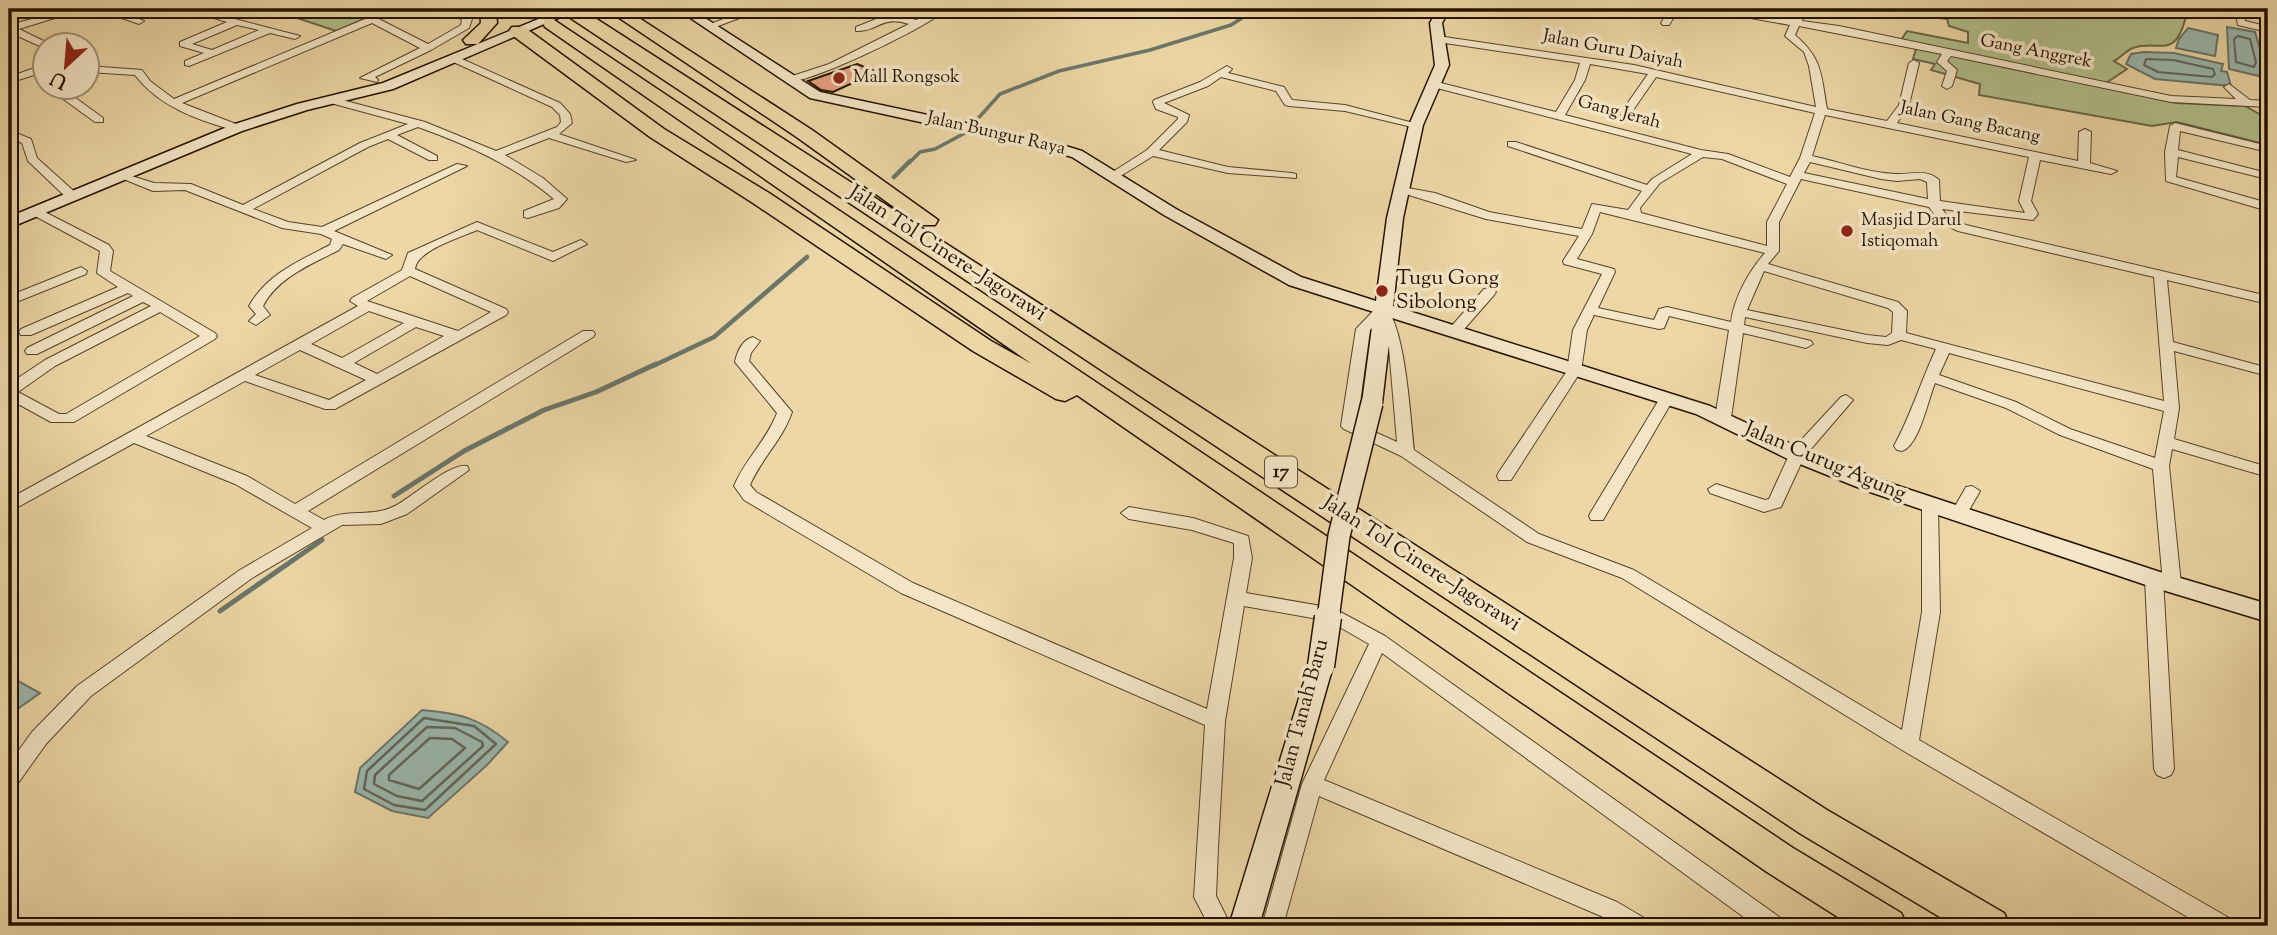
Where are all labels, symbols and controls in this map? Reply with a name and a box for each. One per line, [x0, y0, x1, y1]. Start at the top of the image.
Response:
street label: Jalan Guru Daiyah [1539, 23, 1686, 76]
street label: Gang Anggrek [1978, 28, 2094, 76]
north arrow [32, 32, 102, 102]
text: U [46, 63, 73, 95]
place label: Mall Rongsok [853, 65, 960, 91]
marker: Mall Rongsok [831, 70, 847, 86]
street label: Gang Jerah [1574, 89, 1664, 137]
street label: Jalan Gang Bacang [1897, 95, 2043, 151]
street label: Jalan Bungur Raya [923, 105, 1068, 163]
street label: Jalan Tol Cinere–Jagorawi [841, 178, 1052, 330]
place label: Masjid Darul Istiqomah [1861, 208, 1961, 255]
marker: Masjid Darul Istiqomah [1839, 223, 1855, 239]
place label: Tugu Gong Sibolong [1396, 264, 1499, 318]
marker: Tugu Gong Sibolong [1374, 283, 1390, 299]
street label: Jalan Curug Agung [1739, 414, 1911, 510]
road number: 17 [1265, 457, 1297, 488]
street label: Jalan Tol Cinere–Jagorawi [1315, 488, 1526, 640]
street label: Jalan Tanah Baru [1269, 636, 1337, 791]

